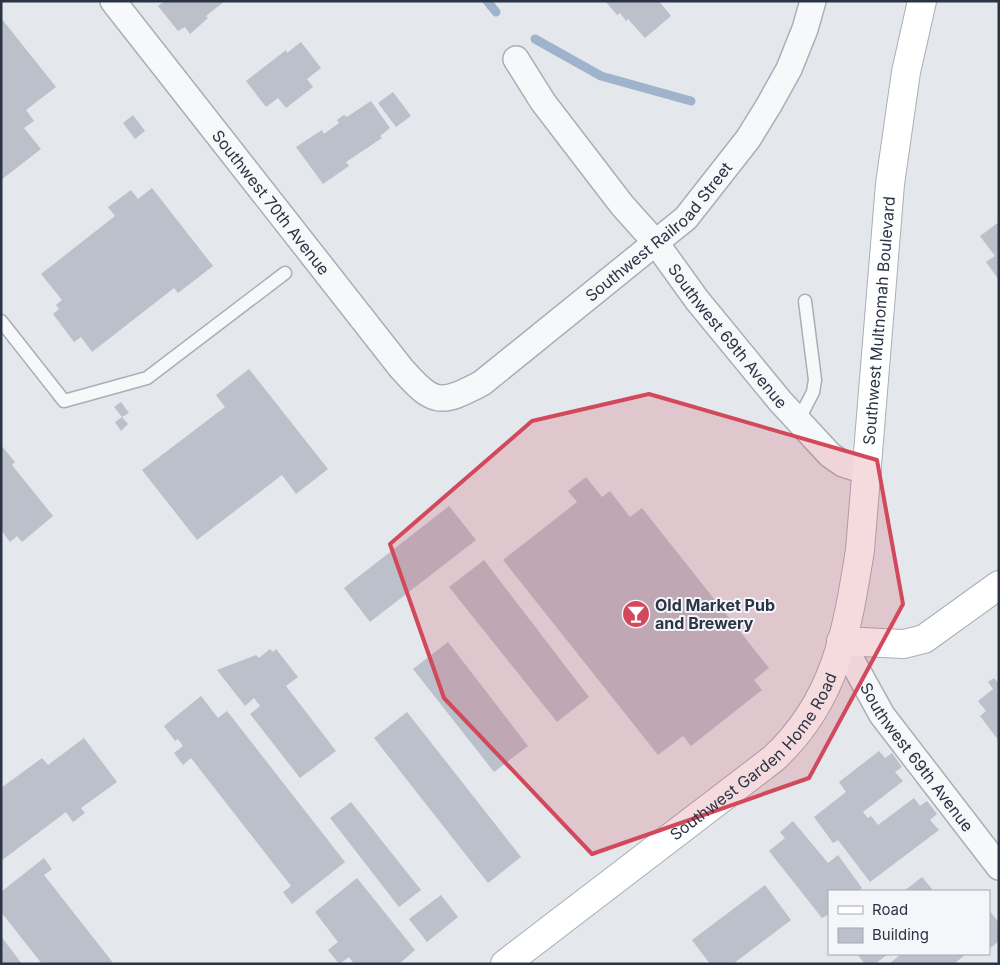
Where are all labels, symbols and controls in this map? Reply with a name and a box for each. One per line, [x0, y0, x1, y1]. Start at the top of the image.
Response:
street label: Southwest 70th Avenue [208, 126, 334, 279]
street label: Southwest Railroad Street [581, 158, 736, 306]
street label: Southwest Multnomah Boulevard [859, 195, 899, 446]
street label: Southwest 69th Avenue [664, 259, 792, 413]
place label: Old Market Pub and Brewery [655, 595, 775, 633]
bar icon: Old Market Pub and Brewery [621, 599, 651, 629]
street label: Southwest Garden Home Road [666, 670, 841, 844]
street label: Southwest 69th Avenue [856, 679, 978, 835]
legend [828, 890, 990, 955]
text: Road [872, 900, 908, 919]
text: Building [872, 925, 929, 944]

